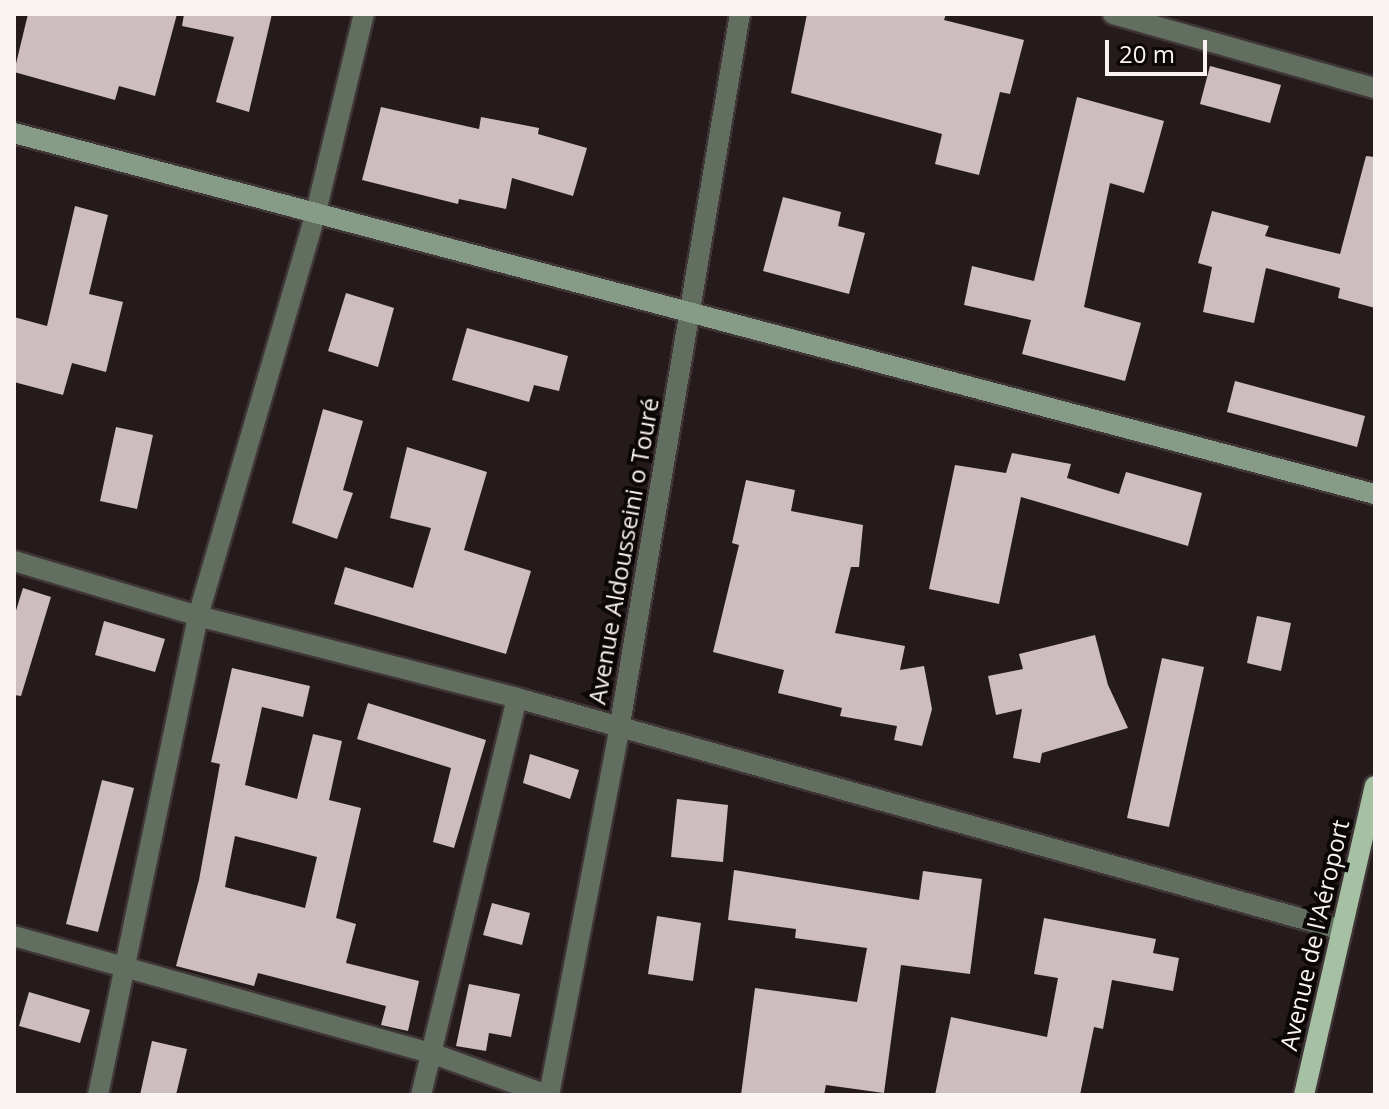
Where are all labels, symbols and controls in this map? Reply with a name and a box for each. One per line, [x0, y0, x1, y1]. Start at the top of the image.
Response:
scale bar [1109, 24, 1211, 74]
text: 20 m [1119, 37, 1175, 70]
street label: Avenue Aldousseini o Touré [582, 396, 664, 706]
street label: Avenue de l'Aéroport [1273, 817, 1355, 1053]

